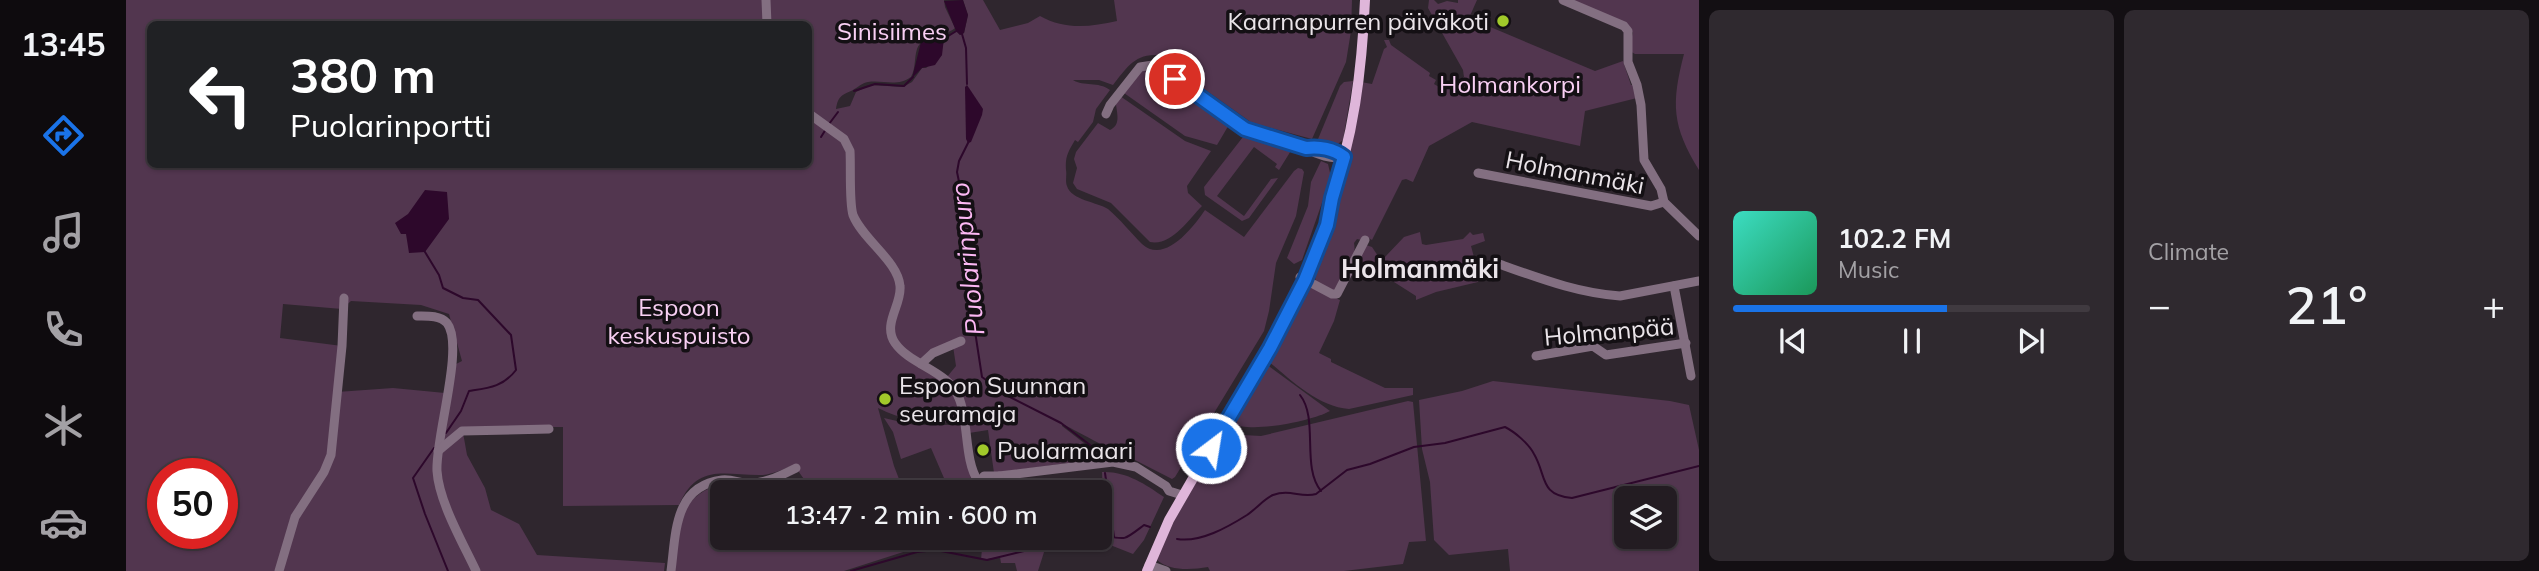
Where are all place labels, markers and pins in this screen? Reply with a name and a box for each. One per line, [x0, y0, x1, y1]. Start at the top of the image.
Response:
place label: Kaarnapurren päiväkoti [1227, 6, 1489, 36]
marker: Kaarnapurren päiväkoti [1495, 13, 1511, 29]
pin [1145, 49, 1205, 109]
place label: Espoon Suunnan seuramaja [899, 370, 1086, 428]
marker: Espoon Suunnan seuramaja [877, 391, 893, 407]
place label: Puolarmaari [997, 435, 1133, 465]
marker: Puolarmaari [975, 442, 991, 458]

